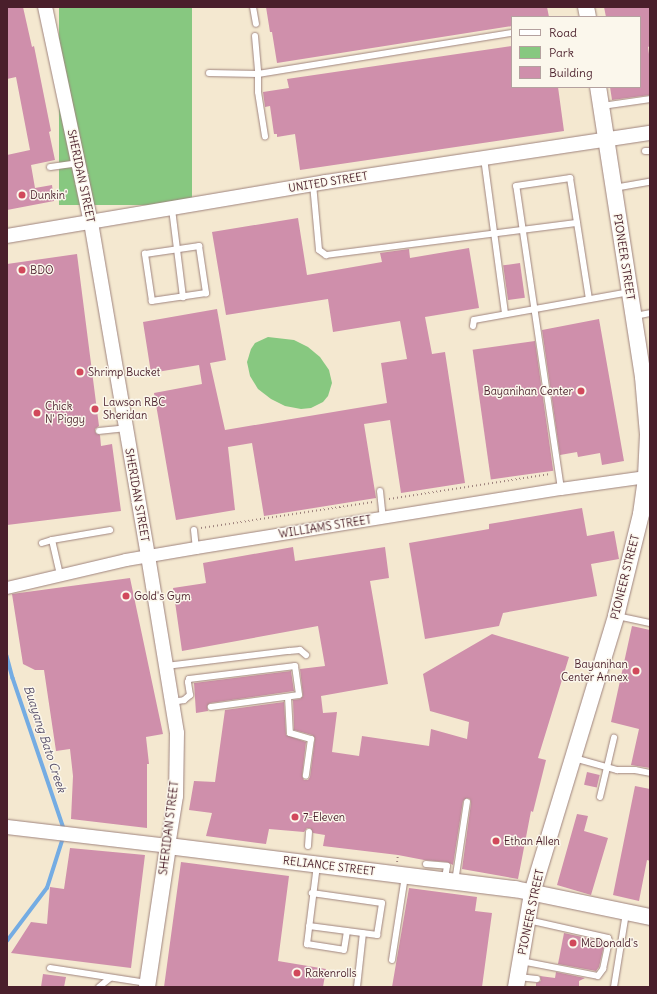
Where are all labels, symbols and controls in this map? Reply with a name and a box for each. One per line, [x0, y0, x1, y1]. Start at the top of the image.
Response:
legend [511, 16, 641, 88]
text: Road [549, 25, 577, 40]
text: Park [549, 45, 574, 60]
text: Building [549, 65, 593, 80]
street label: SHERIDAN STREET [65, 128, 97, 224]
street label: UNITED STREET [287, 169, 369, 195]
place label: Dunkin' [30, 188, 67, 202]
marker: Dunkin' [17, 190, 27, 200]
street label: PIONEER STREET [611, 213, 637, 301]
place label: BDO [30, 263, 54, 277]
marker: BDO [17, 265, 27, 275]
place label: Shrimp Bucket [88, 365, 160, 379]
marker: Shrimp Bucket [75, 367, 85, 377]
place label: Bayanihan Center [483, 384, 573, 398]
marker: Bayanihan Center [576, 386, 586, 396]
place label: Lawson RBC Sheridan [103, 396, 165, 422]
place label: Chick N' Piggy [45, 400, 85, 426]
marker: Lawson RBC Sheridan [90, 404, 100, 414]
marker: Chick N' Piggy [32, 408, 42, 418]
street label: SHERIDAN STREET [122, 447, 152, 543]
street label: WILLIAMS STREET [278, 513, 372, 541]
street label: PIONEER STREET [608, 533, 642, 621]
place label: Gold's Gym [134, 589, 191, 603]
marker: Gold's Gym [121, 591, 131, 601]
place label: Bayanihan Center Annex [561, 658, 628, 684]
marker: Bayanihan Center Annex [631, 666, 641, 676]
water label: Buayang Bato Creek [21, 684, 69, 794]
street label: SHERIDAN STREET [157, 780, 181, 876]
place label: 7-Eleven [303, 810, 345, 824]
marker: 7-Eleven [290, 812, 300, 822]
place label: Ethan Allen [504, 834, 560, 848]
marker: Ethan Allen [491, 836, 501, 846]
street label: RELIANCE STREET [282, 854, 376, 878]
street label: PIONEER STREET [515, 868, 547, 956]
place label: McDonald's [581, 936, 638, 950]
marker: McDonald's [568, 938, 578, 948]
place label: Rakenrolls [305, 966, 357, 980]
marker: Rakenrolls [292, 968, 302, 978]

